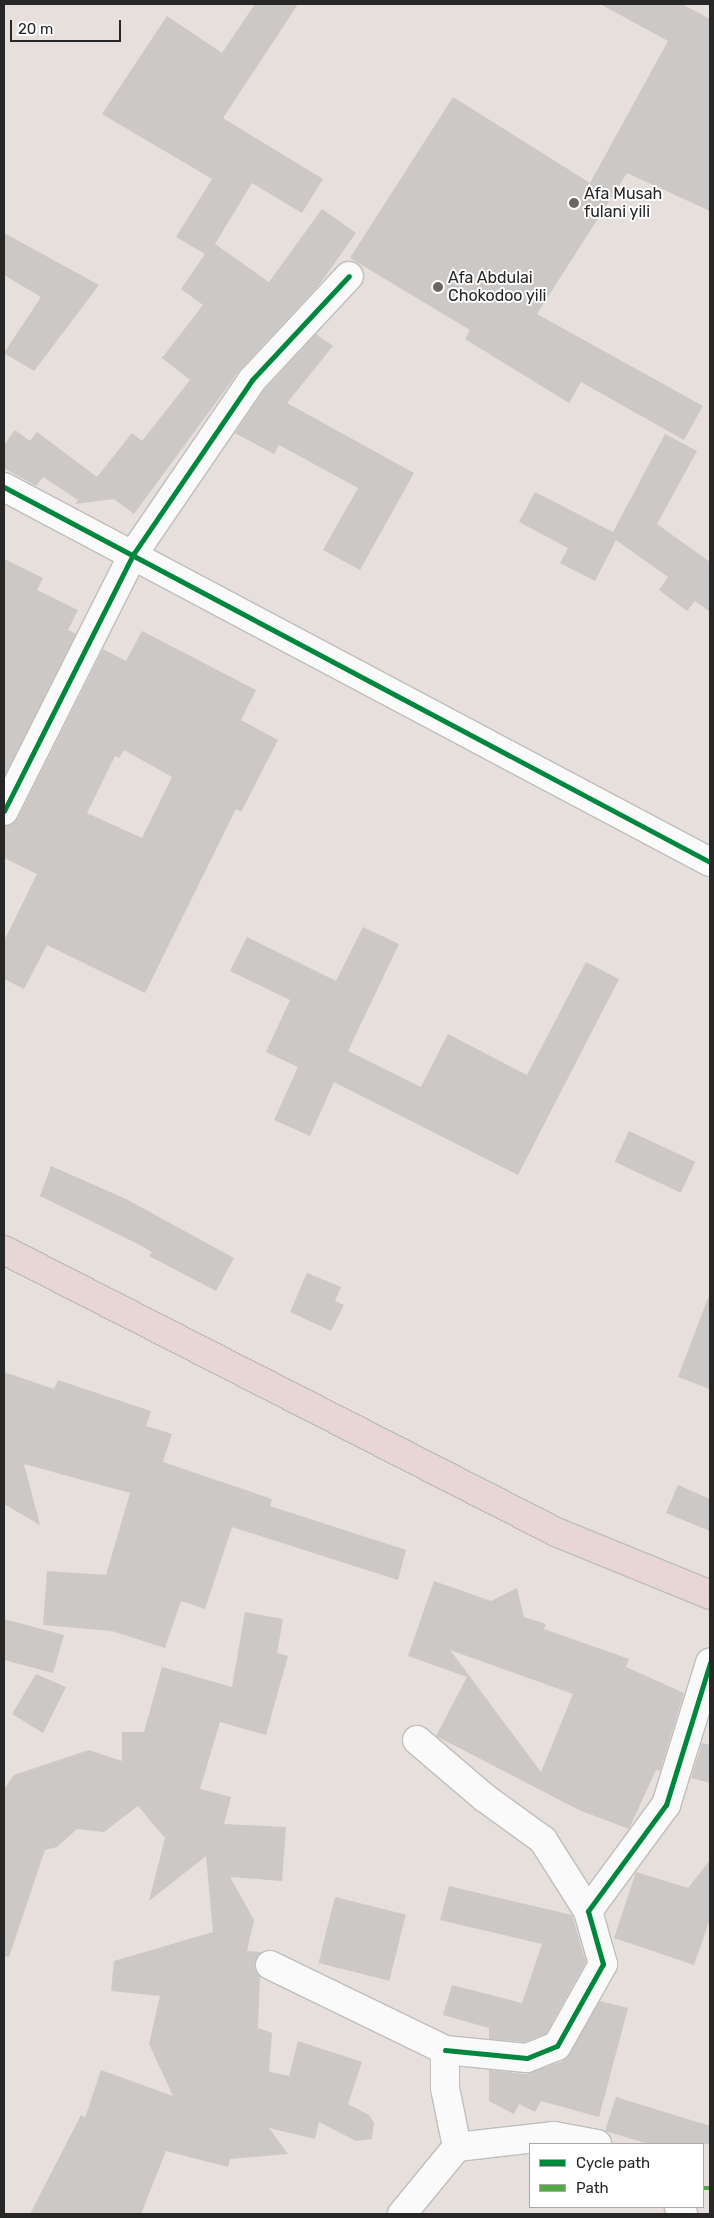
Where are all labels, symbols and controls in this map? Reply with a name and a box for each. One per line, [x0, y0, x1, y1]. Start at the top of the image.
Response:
scale bar [12, 10, 124, 42]
text: 20 m [18, 20, 53, 38]
place label: Afa Musah fulani yili [584, 184, 662, 222]
marker: Afa Musah fulani yili [568, 197, 580, 209]
place label: Afa Abdulai Chokodoo yili [448, 268, 547, 306]
marker: Afa Abdulai Chokodoo yili [432, 281, 444, 293]
legend [529, 2143, 704, 2208]
text: Cycle path [576, 2154, 650, 2172]
text: Path [576, 2179, 609, 2197]

